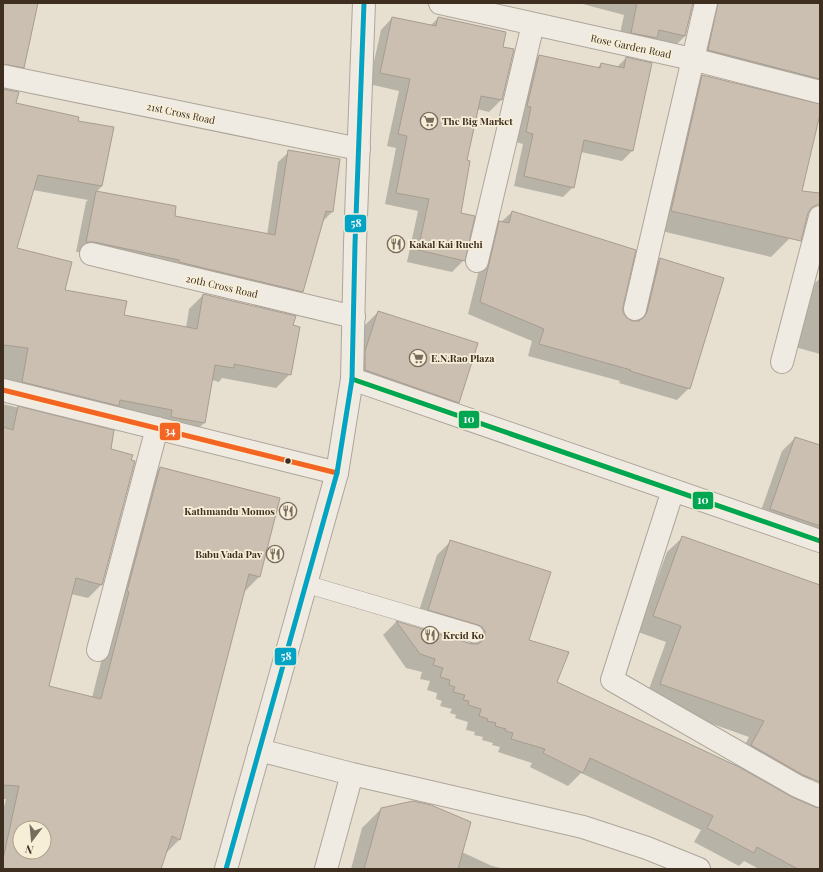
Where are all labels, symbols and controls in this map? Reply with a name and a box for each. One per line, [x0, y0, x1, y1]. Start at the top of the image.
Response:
street label: Rose Garden Road [589, 31, 673, 61]
street label: 21st Cross Road [145, 99, 217, 127]
supermarket icon: The Big Market [419, 111, 439, 131]
place label: The Big Market [442, 114, 513, 128]
line badge: 58 [344, 214, 367, 233]
text: 58 [350, 215, 362, 230]
restaurant icon: Kakal Kai Ruchi [386, 234, 406, 254]
place label: Kakal Kai Ruchi [409, 237, 483, 251]
street label: 20th Cross Road [185, 271, 260, 301]
supermarket icon: E.N.Rao Plaza [408, 348, 428, 368]
place label: E.N.Rao Plaza [431, 351, 495, 365]
line badge: 10 [458, 410, 480, 429]
text: 10 [463, 411, 475, 426]
line badge: 34 [159, 422, 181, 441]
text: 34 [164, 423, 176, 438]
unlabelled marker [283, 456, 293, 466]
line badge: 10 [692, 491, 714, 510]
text: 10 [697, 492, 709, 507]
restaurant icon: Kathmandu Momos [278, 501, 298, 521]
place label: Kathmandu Momos [184, 504, 275, 518]
restaurant icon: Babu Vada Pav [265, 544, 285, 564]
place label: Babu Vada Pav [195, 547, 263, 561]
restaurant icon: Kreid Ko [420, 625, 440, 645]
place label: Kreid Ko [443, 628, 484, 642]
line badge: 58 [274, 647, 297, 666]
text: 58 [280, 648, 292, 663]
north arrow [12, 820, 52, 860]
text: N [23, 842, 35, 858]

